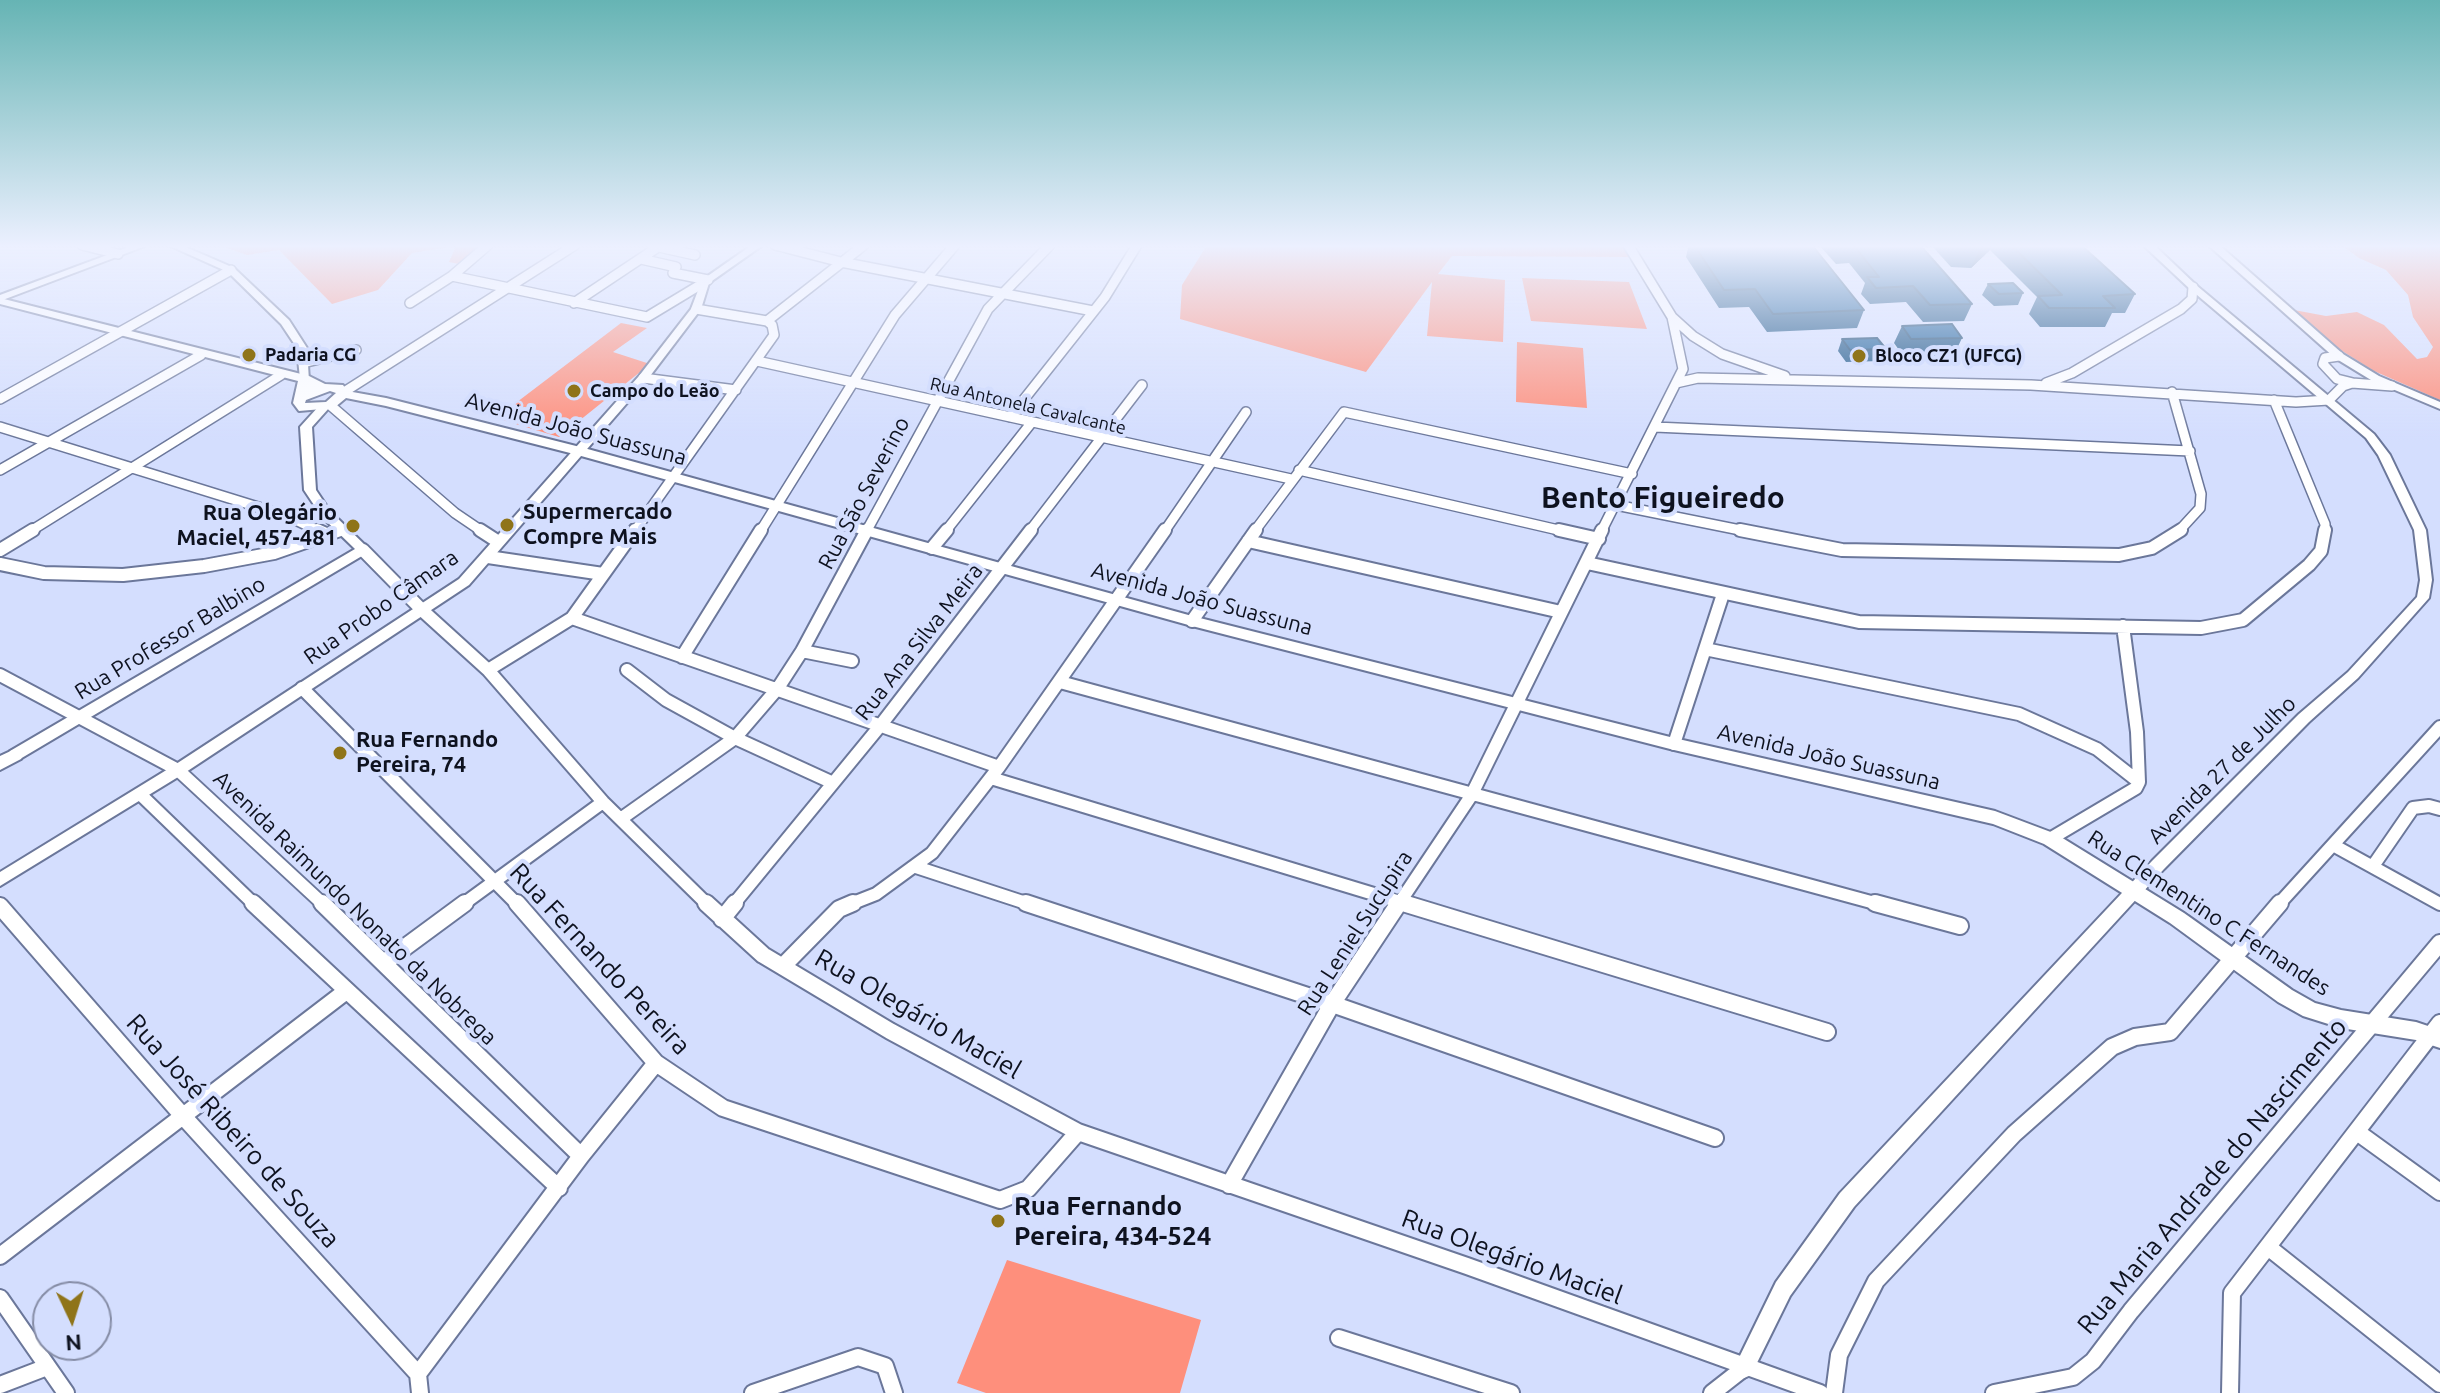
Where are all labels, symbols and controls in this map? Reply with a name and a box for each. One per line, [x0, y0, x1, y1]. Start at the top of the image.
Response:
place label: Padaria CG [265, 344, 356, 366]
place label: Bloco CZ1 (UFCG) [1875, 345, 2022, 367]
marker: Padaria CG [240, 346, 258, 364]
marker: Bloco CZ1 (UFCG) [1850, 347, 1868, 365]
street label: Rua Antonela Cavalcante [928, 373, 1128, 439]
place label: Campo do Leão [590, 380, 720, 402]
marker: Campo do Leão [565, 382, 583, 400]
street label: Avenida João Suassuna [463, 387, 689, 471]
street label: Rua São Severino [813, 412, 915, 574]
district label: Bento Figueiredo [1541, 480, 1785, 516]
place label: Supermercado Compre Mais [523, 499, 673, 550]
place label: Rua Olegário Maciel, 457-481 [177, 500, 337, 552]
marker: Supermercado Compre Mais [498, 516, 516, 534]
marker: Rua Olegário Maciel, 457-481 [344, 517, 362, 535]
street label: Rua Probo Câmara [299, 544, 463, 670]
street label: Avenida João Suassuna [1089, 557, 1315, 641]
street label: Rua Ana Silva Meira [850, 558, 988, 726]
street label: Rua Professor Balbino [70, 571, 270, 705]
street label: Avenida 27 de Julho [2142, 690, 2302, 850]
street label: Avenida João Suassuna [1715, 719, 1943, 795]
place label: Rua Fernando Pereira, 74 [356, 727, 498, 778]
marker: Rua Fernando Pereira, 74 [331, 744, 349, 762]
street label: Avenida Raimundo Nonato da Nobrega [208, 765, 502, 1051]
street label: Rua Clementino C Fernandes [2083, 825, 2335, 1001]
street label: Rua Leniel Sucupira [1292, 845, 1418, 1021]
street label: Rua Fernando Pereira [503, 857, 697, 1061]
street label: Rua Olegário Maciel [809, 942, 1027, 1086]
street label: Rua José Ribeiro de Souza [120, 1008, 346, 1254]
street label: Rua Maria Andrade do Nascimento [2071, 1012, 2353, 1340]
place label: Rua Fernando Pereira, 434-524 [1014, 1190, 1211, 1252]
street label: Rua Olegário Maciel [1397, 1203, 1627, 1311]
marker: Rua Fernando Pereira, 434-524 [989, 1212, 1007, 1230]
north arrow [32, 1281, 112, 1361]
text: N [65, 1330, 83, 1356]

